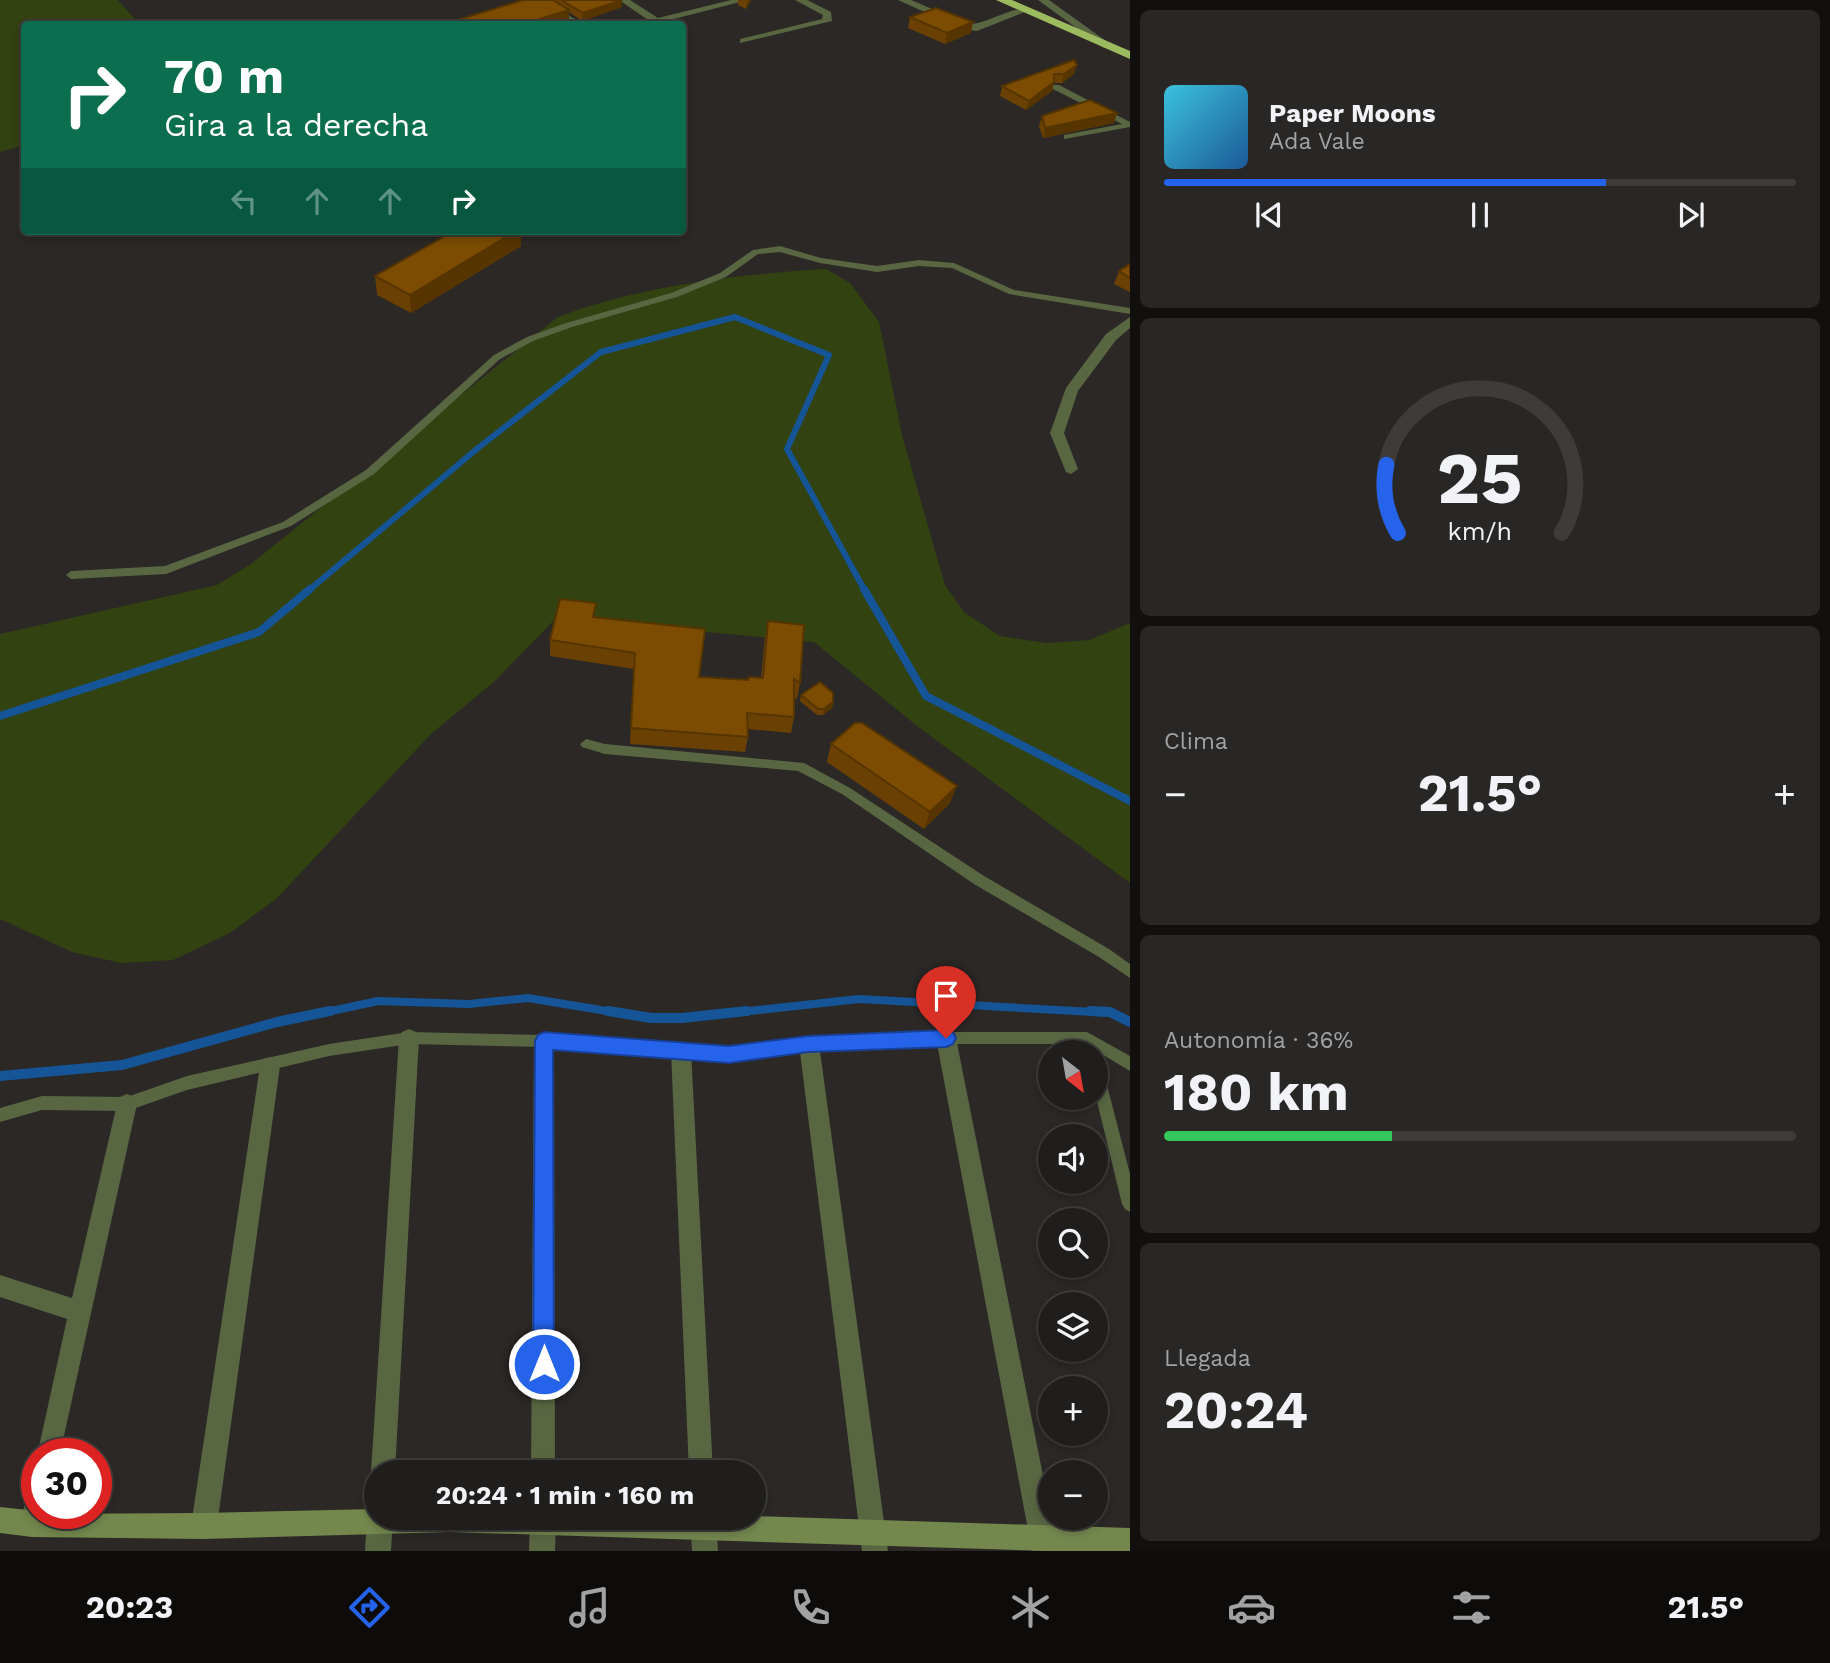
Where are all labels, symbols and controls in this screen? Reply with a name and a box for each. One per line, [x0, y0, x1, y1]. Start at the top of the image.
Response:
text: 70 m [164, 47, 284, 105]
icon: right [49, 49, 140, 140]
text: Paper Moons [1269, 98, 1436, 128]
text: Gira a la derecha [164, 106, 428, 144]
text: Ada Vale [1269, 128, 1365, 155]
icon: left [225, 182, 263, 220]
icon: ahead [298, 182, 336, 220]
icon: ahead [371, 182, 409, 220]
icon: right [444, 182, 482, 220]
icon: previous [1250, 196, 1288, 234]
icon: pause [1461, 196, 1499, 234]
icon: next [1672, 196, 1710, 234]
text: 25 [1437, 436, 1523, 522]
text: km/h [1448, 517, 1512, 546]
text: Clima [1164, 728, 1228, 755]
text: 21.5° [1418, 763, 1542, 824]
text: − [1164, 772, 1187, 816]
text: + [1773, 772, 1796, 816]
pin [916, 966, 976, 1038]
icon: arrive [927, 977, 965, 1015]
text: Autonomía · 36% [1164, 1027, 1353, 1054]
north arrow [1038, 1040, 1108, 1110]
map controls [1038, 1040, 1108, 1530]
text: 180 km [1164, 1062, 1349, 1123]
button: sound [1038, 1124, 1108, 1194]
button: search [1038, 1208, 1108, 1278]
button: layers [1038, 1292, 1108, 1362]
position arrow [507, 1327, 581, 1401]
text: Llegada [1164, 1345, 1251, 1372]
button: + [1038, 1376, 1108, 1446]
text: 20:24 [1164, 1380, 1308, 1441]
speed limit sign: 30 [21, 1438, 112, 1529]
button: − [1038, 1460, 1108, 1530]
text: 20:24 · 1 min · 160 m [436, 1480, 694, 1510]
icon: directions [345, 1583, 394, 1632]
icon: music [565, 1583, 614, 1632]
icon: phone [786, 1583, 835, 1632]
icon: climate [1006, 1583, 1055, 1632]
icon: car [1227, 1583, 1276, 1632]
icon: filters [1447, 1583, 1496, 1632]
text: 20:23 [86, 1588, 173, 1626]
text: 21.5° [1668, 1588, 1744, 1626]

